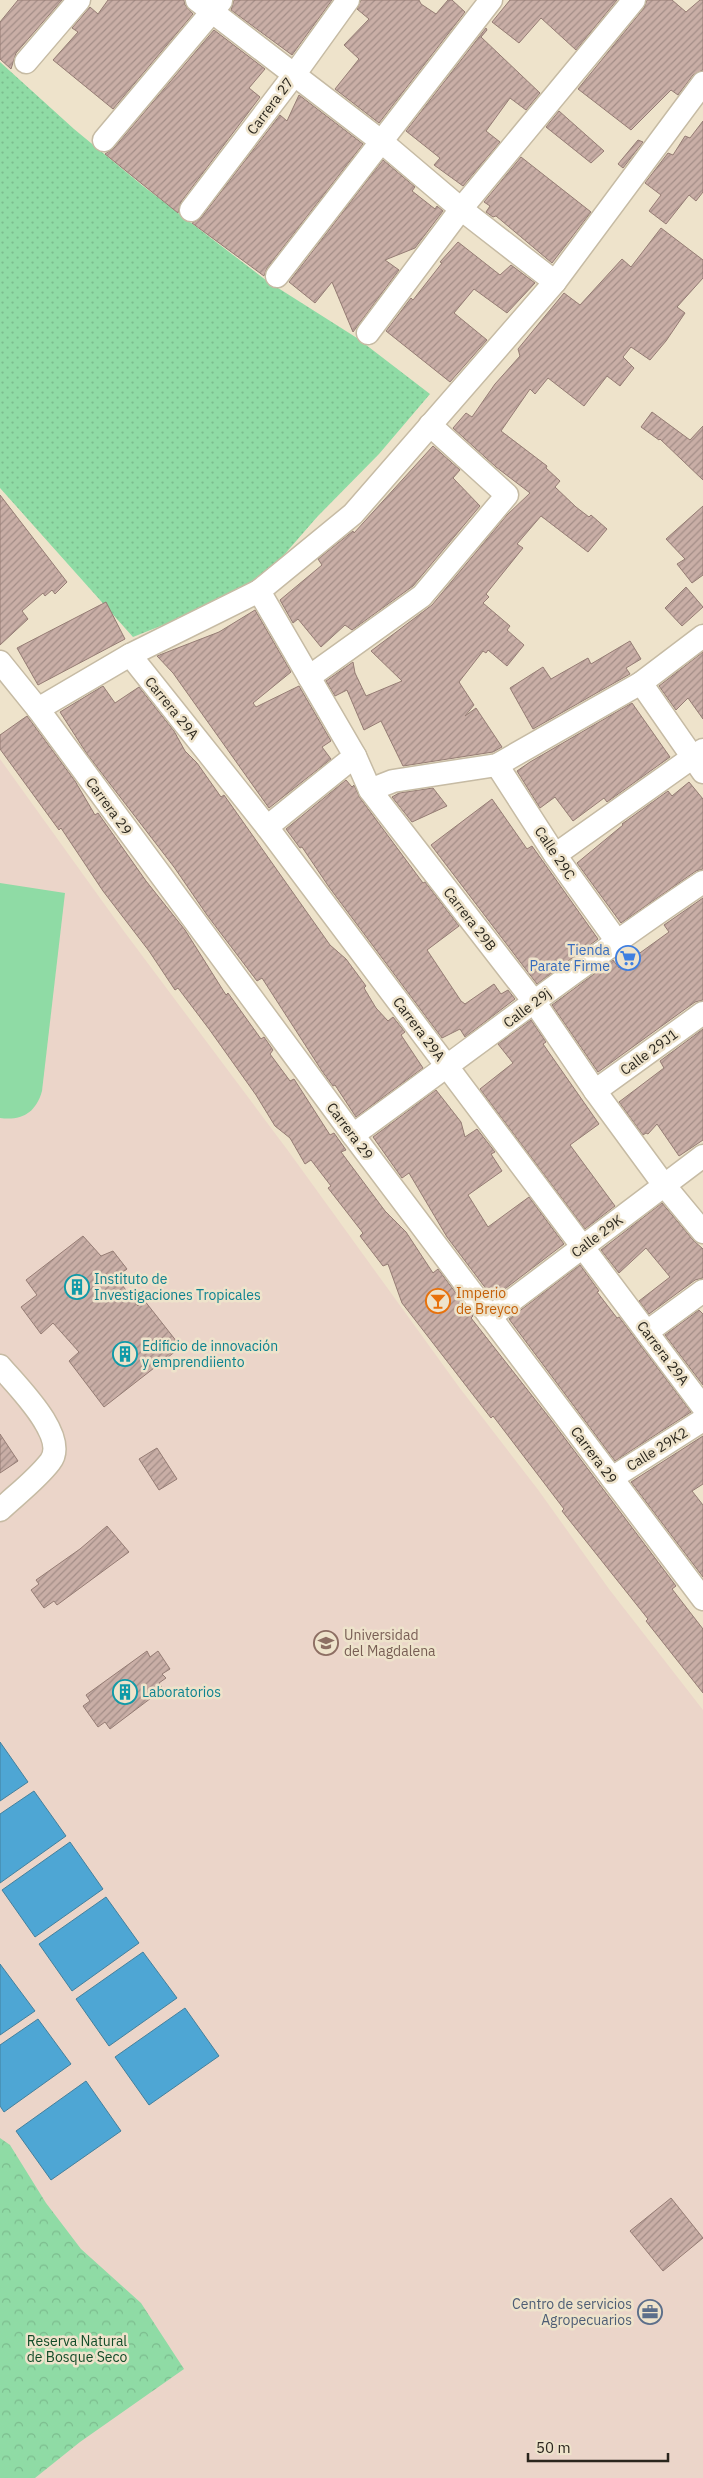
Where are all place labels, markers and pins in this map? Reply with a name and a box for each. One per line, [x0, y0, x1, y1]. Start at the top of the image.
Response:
place label: Tienda Parate Firme [529, 941, 611, 975]
supermarket icon: Tienda Parate Firme [615, 945, 641, 971]
place label: Instituto de Investigaciones Tropicales [94, 1270, 261, 1304]
building icon: Instituto de Investigaciones Tropicales [64, 1274, 90, 1300]
place label: Imperio de Breyco [456, 1284, 519, 1318]
bar icon: Imperio de Breyco [425, 1288, 451, 1314]
place label: Edificio de innovación y emprendiiento [142, 1337, 278, 1371]
building icon: Edificio de innovación y emprendiiento [112, 1341, 138, 1367]
place label: Universidad del Magdalena [344, 1626, 436, 1660]
school or university icon: Universidad del Magdalena [313, 1630, 339, 1656]
building icon: Laboratorios [112, 1679, 138, 1705]
place label: Laboratorios [142, 1683, 221, 1701]
place label: Centro de servicios Agropecuarios [512, 2295, 632, 2329]
office icon: Centro de servicios Agropecuarios [637, 2299, 663, 2325]

